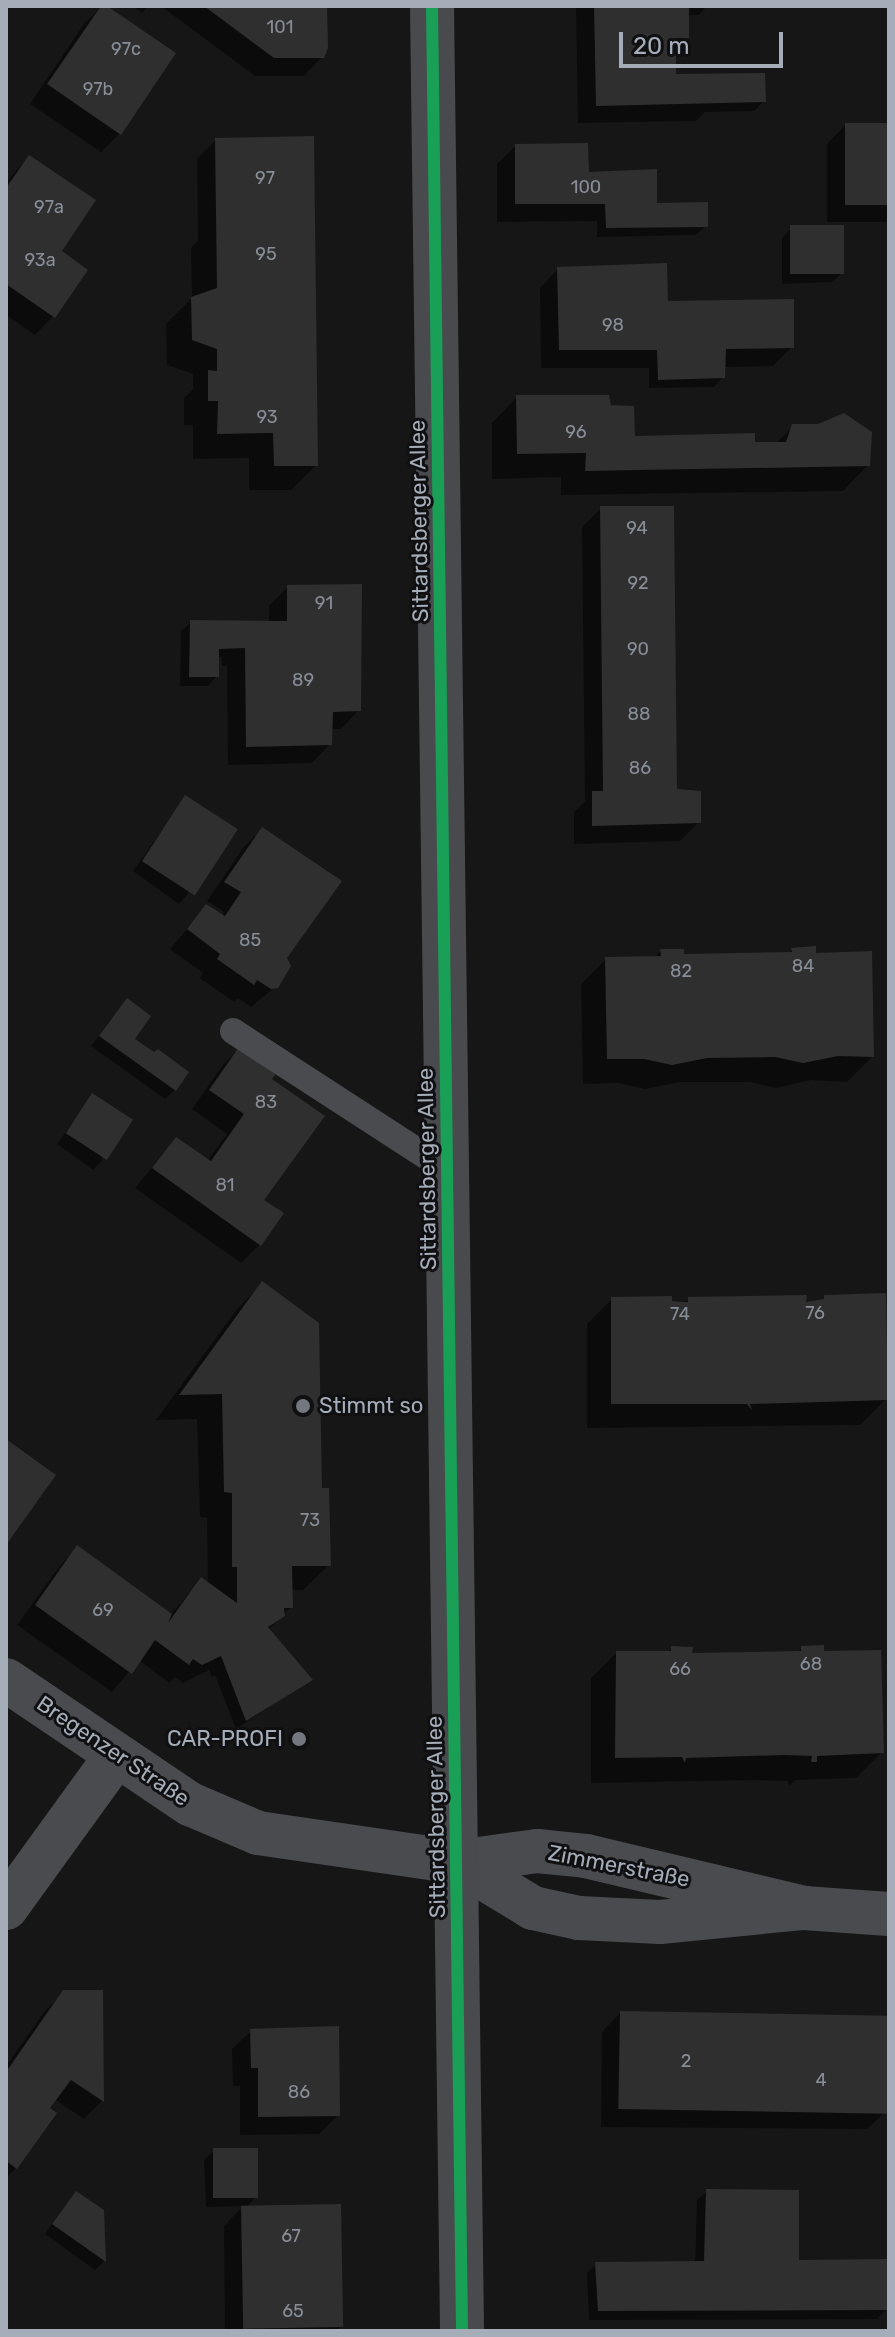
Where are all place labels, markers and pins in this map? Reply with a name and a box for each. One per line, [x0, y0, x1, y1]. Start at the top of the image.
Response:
place label: Stimmt so [319, 1393, 423, 1419]
marker: Stimmt so [294, 1397, 312, 1415]
place label: CAR-PROFI [167, 1726, 283, 1752]
marker: CAR-PROFI [290, 1730, 308, 1748]

